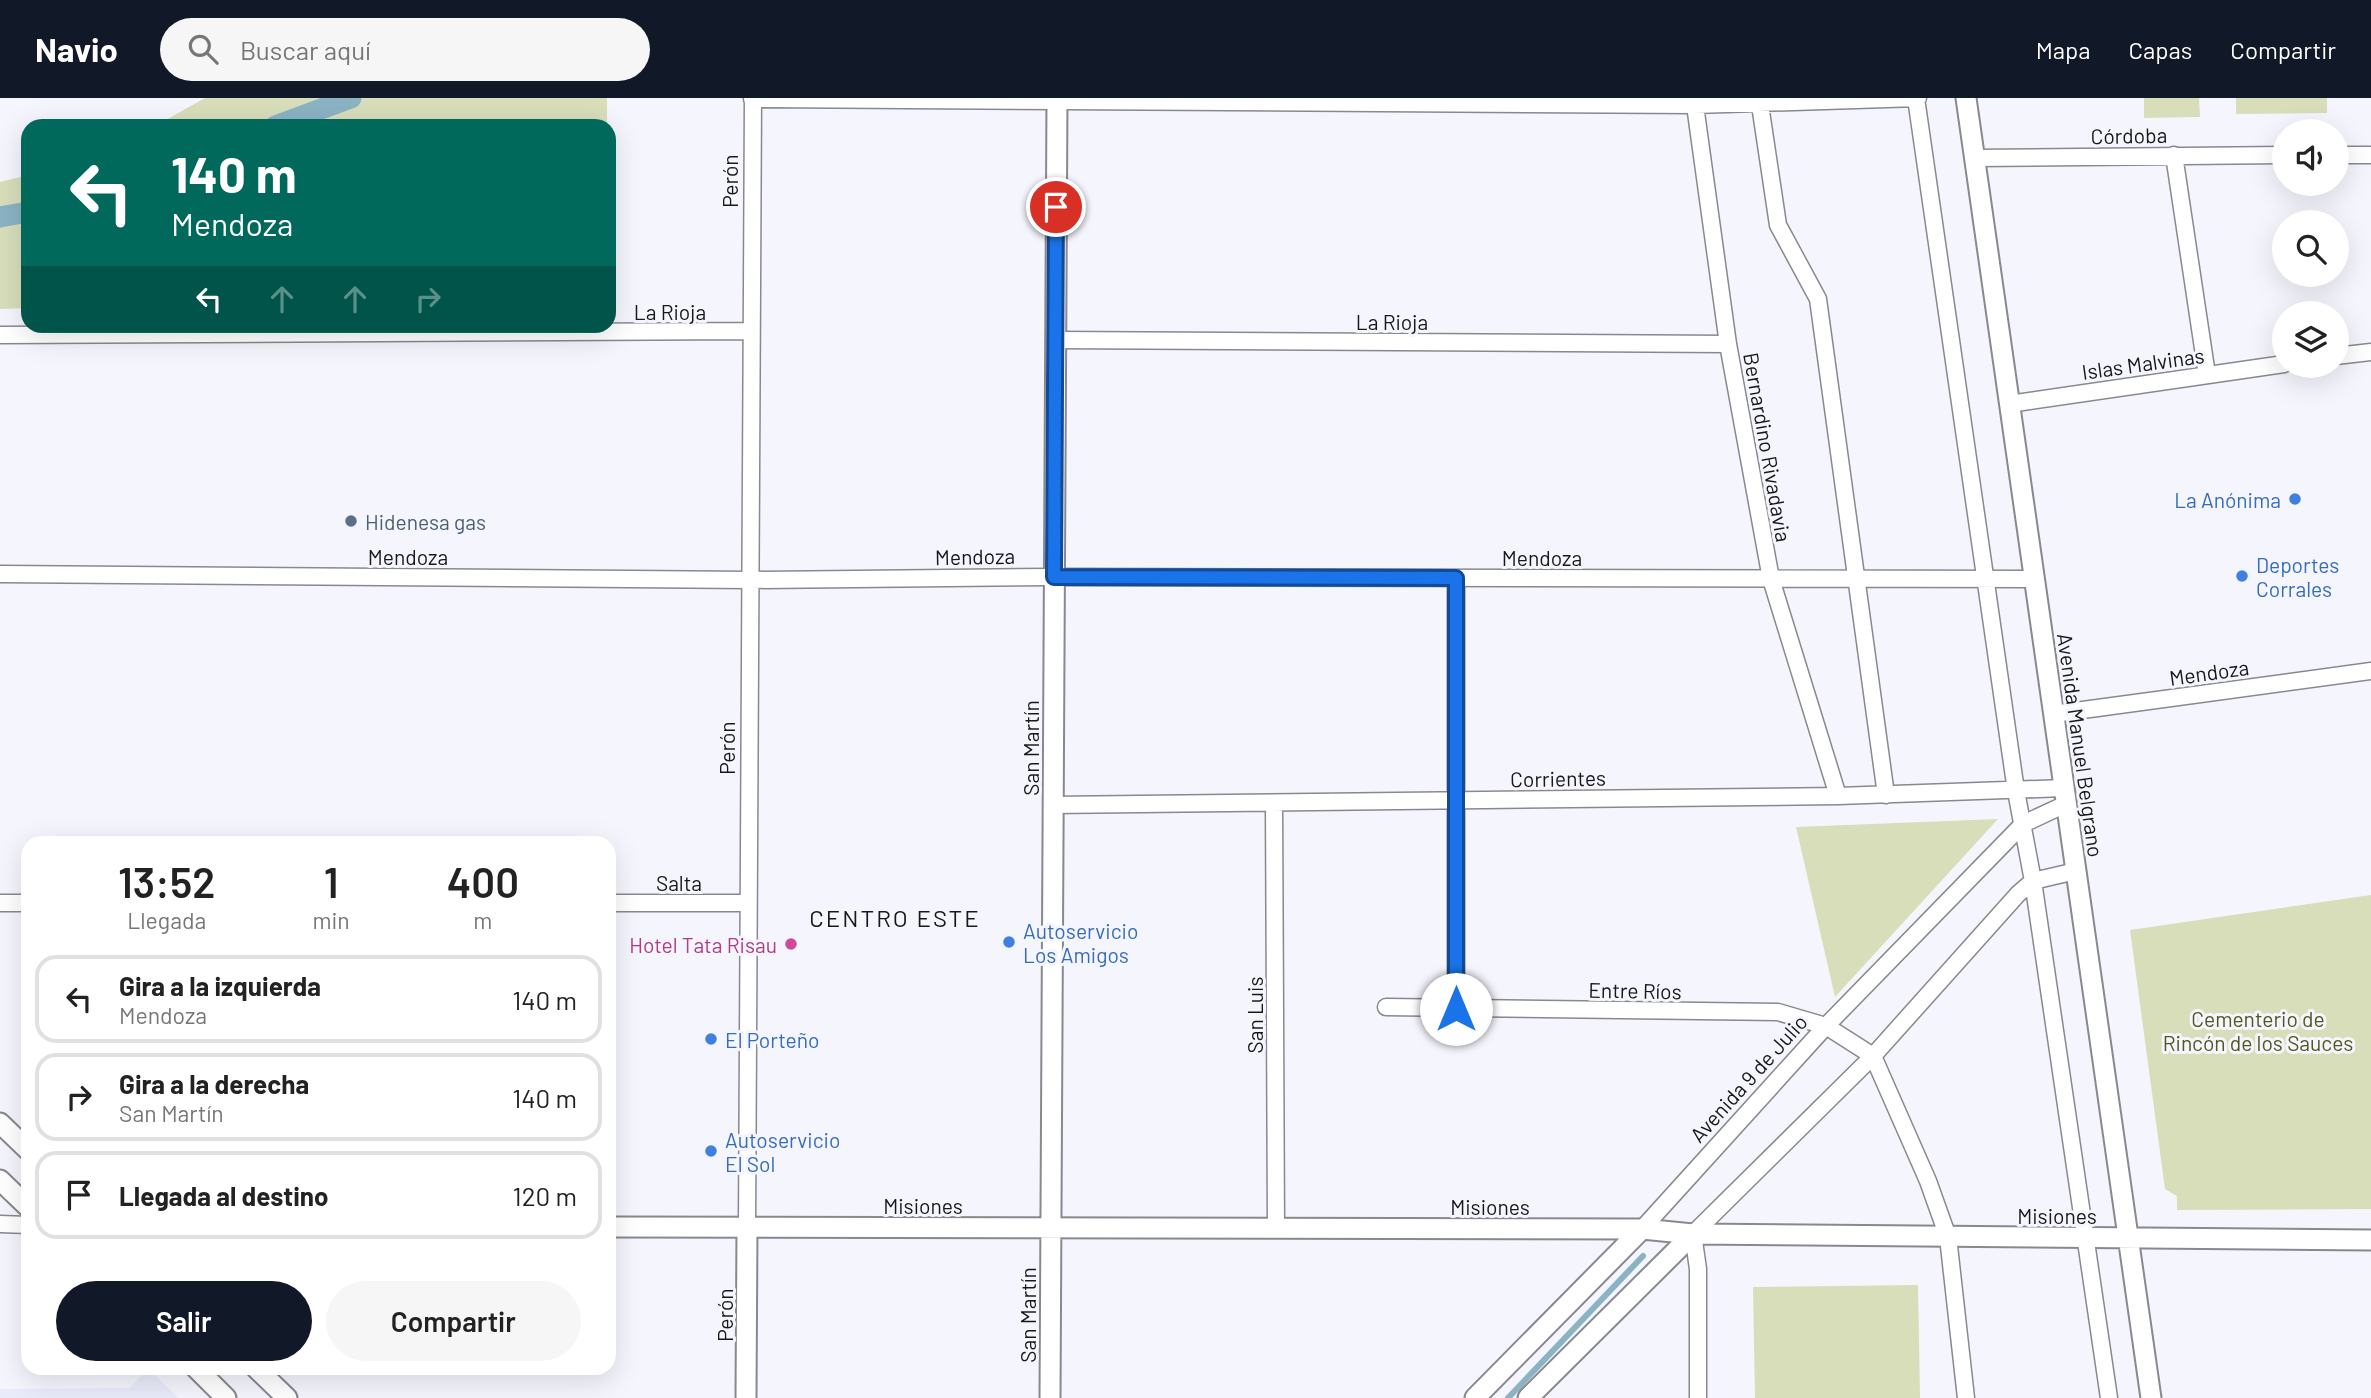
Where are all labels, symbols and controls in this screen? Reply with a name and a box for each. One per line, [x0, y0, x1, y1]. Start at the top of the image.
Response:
search box [160, 18, 650, 81]
text: Navio [35, 29, 118, 69]
icon: search [184, 30, 222, 68]
text: Buscar aquí [240, 34, 371, 65]
text: Mapa [2036, 35, 2091, 64]
text: Capas [2129, 35, 2192, 64]
text: Compartir [2230, 35, 2336, 64]
map controls [2272, 119, 2349, 378]
button: sound [2272, 119, 2349, 196]
street label: Córdoba [2090, 122, 2168, 148]
text: 140 m [171, 144, 297, 203]
icon: left [56, 147, 147, 238]
street label: Perón [717, 154, 742, 208]
pin [1026, 177, 1086, 237]
icon: arrive [1037, 188, 1075, 226]
text: Mendoza [171, 204, 293, 242]
button: search [2272, 210, 2349, 287]
icon: left [190, 280, 228, 318]
icon: ahead [263, 280, 301, 318]
icon: ahead [336, 280, 374, 318]
icon: right [409, 280, 447, 318]
street label: La Rioja [634, 299, 706, 324]
button: layers [2272, 301, 2349, 378]
street label: La Rioja [1356, 309, 1428, 334]
street label: Islas Malvinas [2080, 342, 2206, 384]
street label: Bernardino Rivadavia [1739, 350, 1797, 544]
place label: La Anónima [2174, 487, 2281, 512]
marker: La Anónima [2287, 491, 2303, 507]
place label: Hidenesa gas [365, 509, 486, 534]
marker: Hidenesa gas [343, 513, 359, 529]
street label: Mendoza [935, 543, 1015, 569]
street label: Mendoza [368, 544, 448, 569]
street label: Mendoza [1502, 545, 1582, 570]
place label: Deportes Corrales [2256, 552, 2339, 601]
marker: Deportes Corrales [2234, 568, 2250, 584]
street label: Avenida Manuel Belgrano [2053, 631, 2109, 859]
street label: Mendoza [2167, 654, 2251, 690]
street label: San Martín [1018, 700, 1043, 796]
street label: Perón [714, 721, 739, 775]
street label: Corrientes [1510, 765, 1606, 791]
text: 13:52 [118, 856, 215, 906]
text: 1 [324, 856, 338, 906]
text: 400 [447, 856, 519, 906]
street label: Salta [656, 870, 702, 895]
district label: CENTRO ESTE [809, 903, 981, 932]
text: Llegada [127, 906, 206, 934]
text: min [312, 906, 350, 934]
text: m [473, 906, 492, 934]
place label: Autoservicio Los Amigos [1023, 918, 1138, 967]
place label: Hotel Tata Risau [629, 932, 777, 957]
marker: Autoservicio Los Amigos [1001, 934, 1017, 950]
marker: Hotel Tata Risau [783, 936, 799, 952]
text: Gira a la izquierda [119, 970, 321, 1001]
position arrow [1419, 972, 1493, 1046]
street label: San Luis [1242, 976, 1267, 1054]
street label: Entre Ríos [1588, 977, 1682, 1003]
icon: left [60, 980, 98, 1018]
text: 140 m [512, 984, 577, 1015]
text: Mendoza [119, 1001, 207, 1029]
park label: Cementerio de Rincón de los Sauces [2163, 1006, 2353, 1055]
street label: Avenida 9 de Julio [1684, 1009, 1812, 1147]
place label: El Porteño [725, 1027, 819, 1052]
marker: El Porteño [703, 1031, 719, 1047]
text: Gira a la derecha [119, 1068, 309, 1099]
icon: right [60, 1078, 98, 1116]
text: 140 m [512, 1082, 577, 1113]
text: San Martín [119, 1099, 224, 1127]
place label: Autoservicio El Sol [725, 1127, 840, 1176]
marker: Autoservicio El Sol [703, 1143, 719, 1159]
icon: arrive [60, 1176, 98, 1214]
text: Llegada al destino [119, 1180, 328, 1211]
text: 120 m [513, 1180, 577, 1211]
street label: Misiones [883, 1193, 963, 1218]
street label: Misiones [1450, 1194, 1530, 1219]
street label: Misiones [2017, 1203, 2097, 1228]
street label: San Martín [1015, 1267, 1040, 1363]
button: Salir [56, 1281, 312, 1361]
button: Compartir [326, 1281, 581, 1361]
street label: Perón [712, 1288, 737, 1342]

